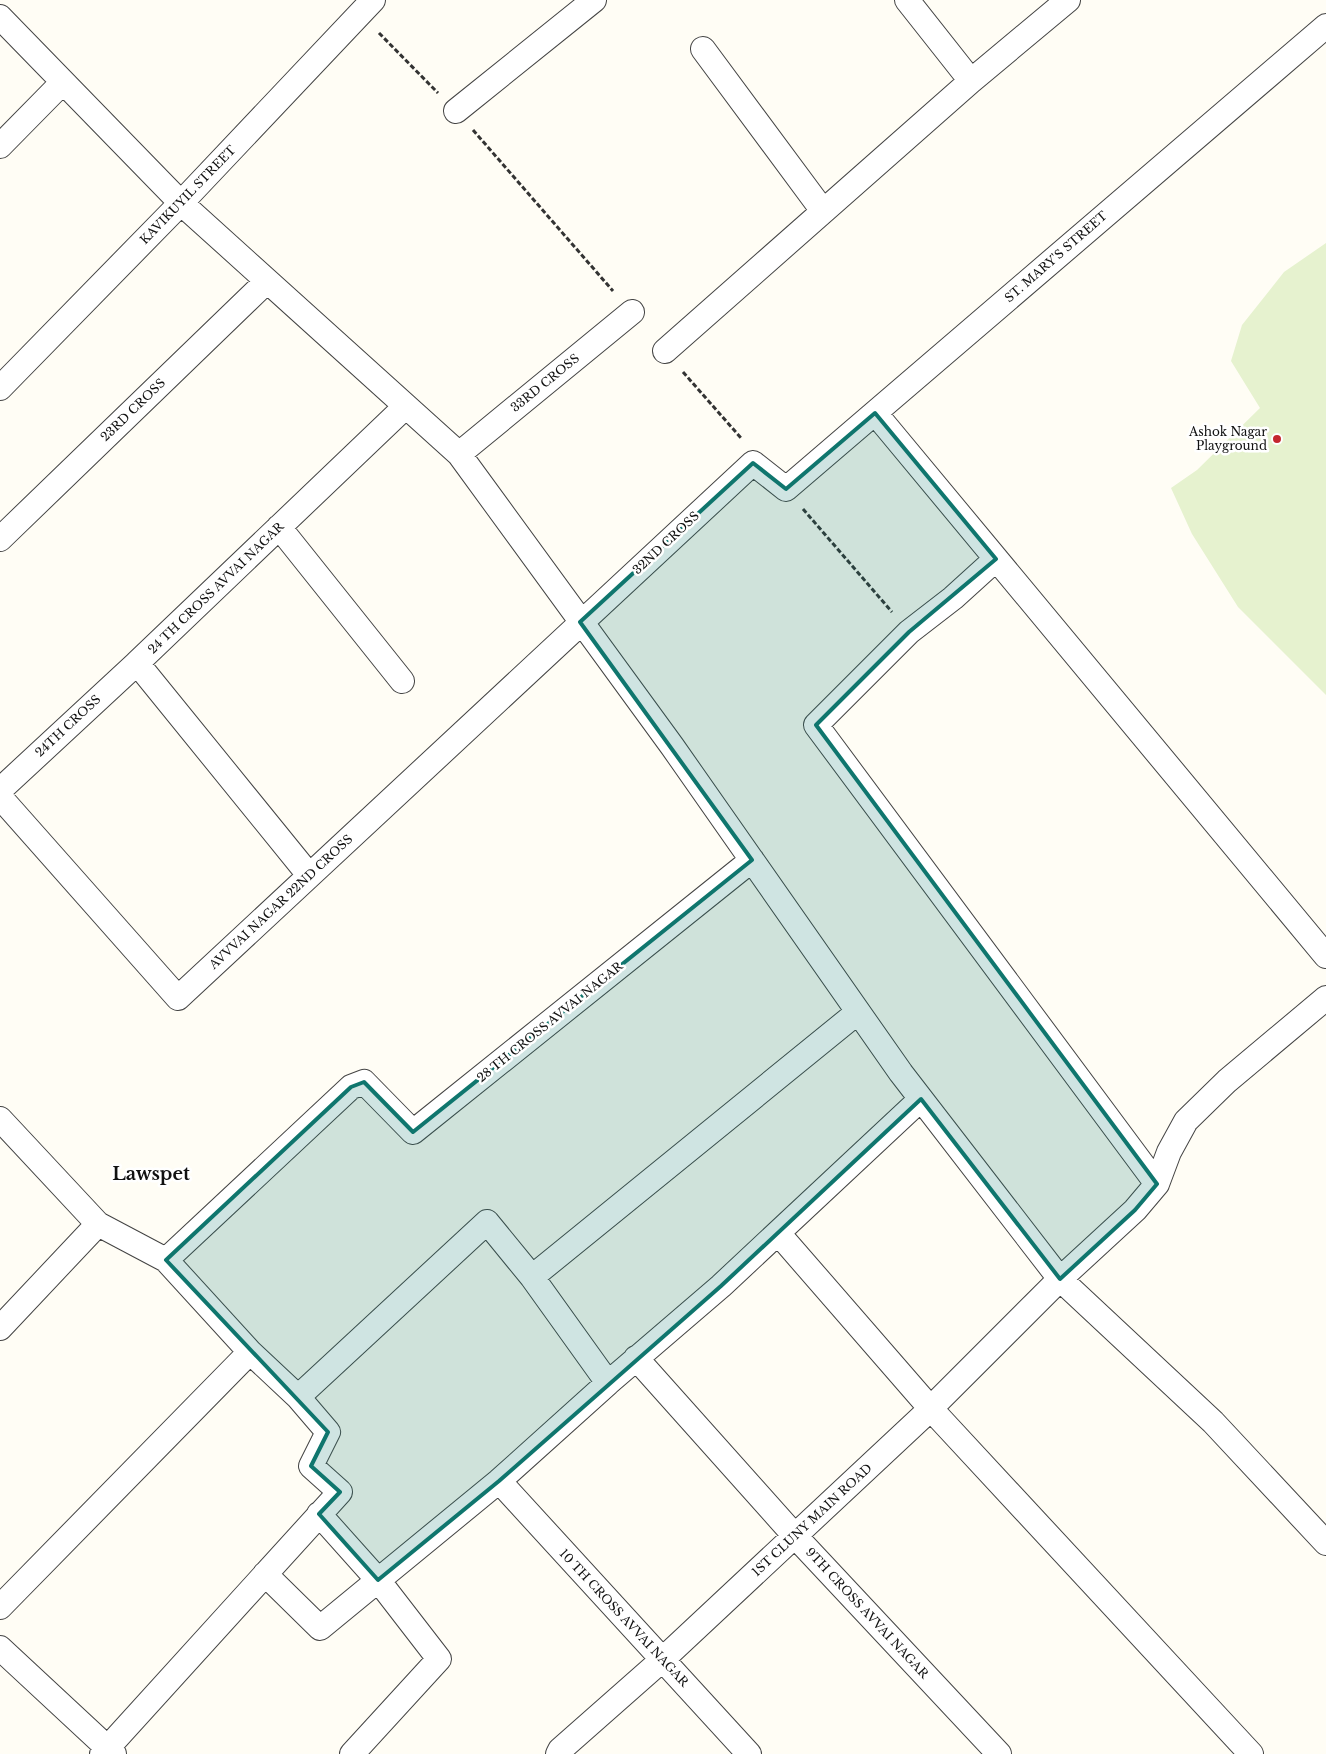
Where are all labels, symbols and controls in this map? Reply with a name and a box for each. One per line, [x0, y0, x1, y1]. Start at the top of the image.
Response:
street label: KAVIKUYIL STREET [137, 142, 239, 247]
street label: ST. MARY'S STREET [1001, 208, 1110, 305]
street label: 33RD CROSS [507, 350, 582, 415]
street label: 23RD CROSS [97, 375, 168, 444]
place label: Ashok Nagar Playground [1188, 424, 1267, 453]
marker: Ashok Nagar Playground [1271, 433, 1283, 445]
street label: 32ND CROSS [629, 508, 702, 577]
street label: 24 TH CROSS AVVAI NAGAR [145, 518, 287, 657]
street label: 24TH CROSS [32, 691, 104, 760]
street label: AVVVAI NAGAR 22ND CROSS [205, 831, 356, 973]
street label: 28 TH CROSS AVVAI NAGAR [474, 958, 626, 1085]
district label: Lawspet [112, 1163, 190, 1185]
street label: 1ST CLUNY MAIN ROAD [749, 1460, 875, 1579]
street label: 9TH CROSS AVVAI NAGAR [803, 1544, 932, 1682]
street label: 10 TH CROSS AVVAI NAGAR [557, 1546, 692, 1690]

